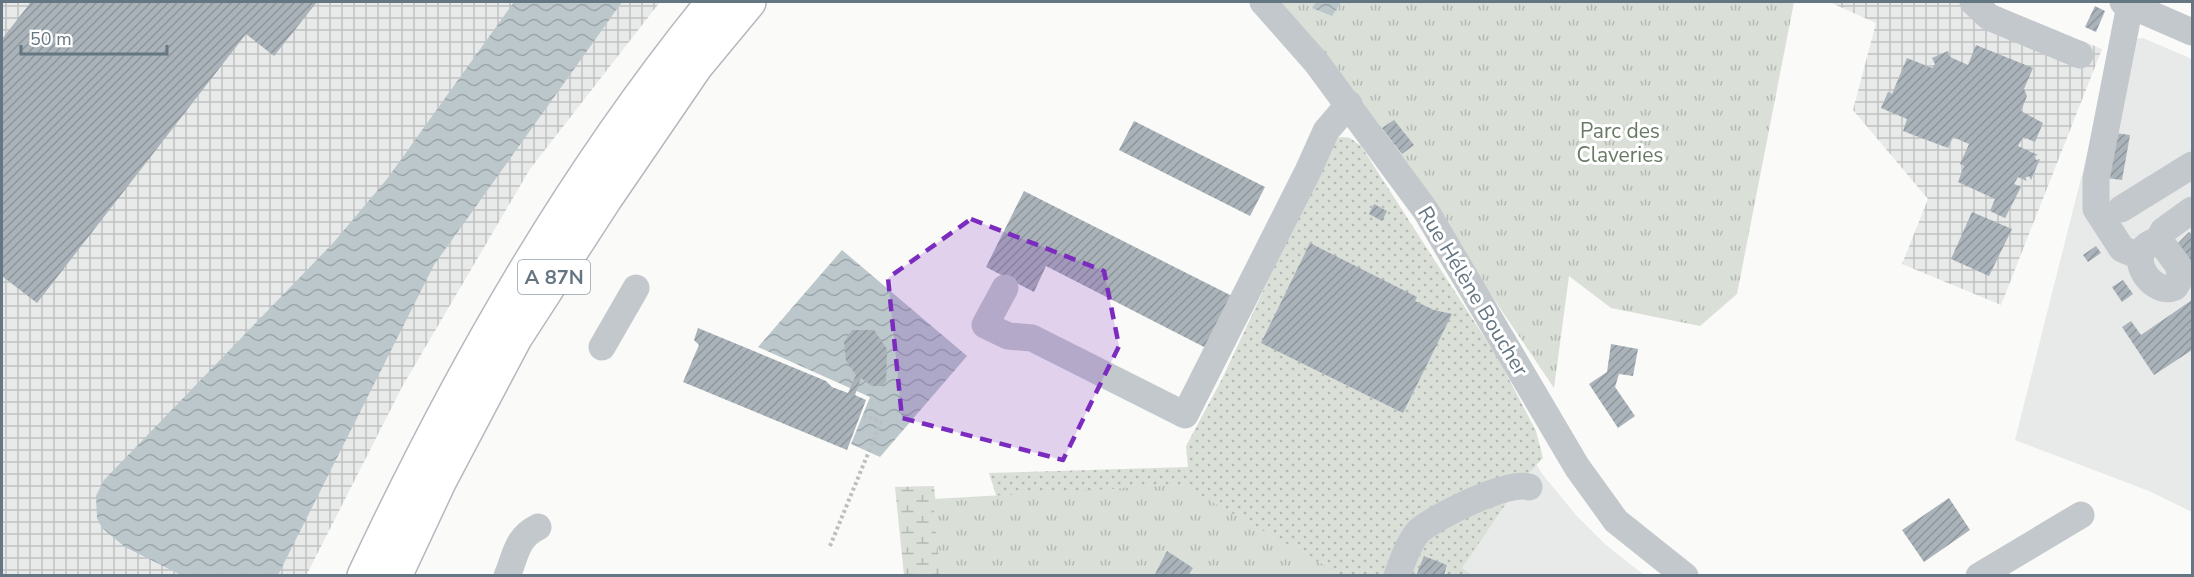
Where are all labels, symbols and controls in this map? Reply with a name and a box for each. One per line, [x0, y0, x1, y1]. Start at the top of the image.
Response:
scale bar [21, 18, 166, 56]
text: 50 m [30, 27, 72, 51]
park label: Parc des Claveries [1577, 117, 1663, 169]
street label: Rue Hélène Boucher [1411, 201, 1535, 381]
road number: A 87N [518, 260, 590, 294]

